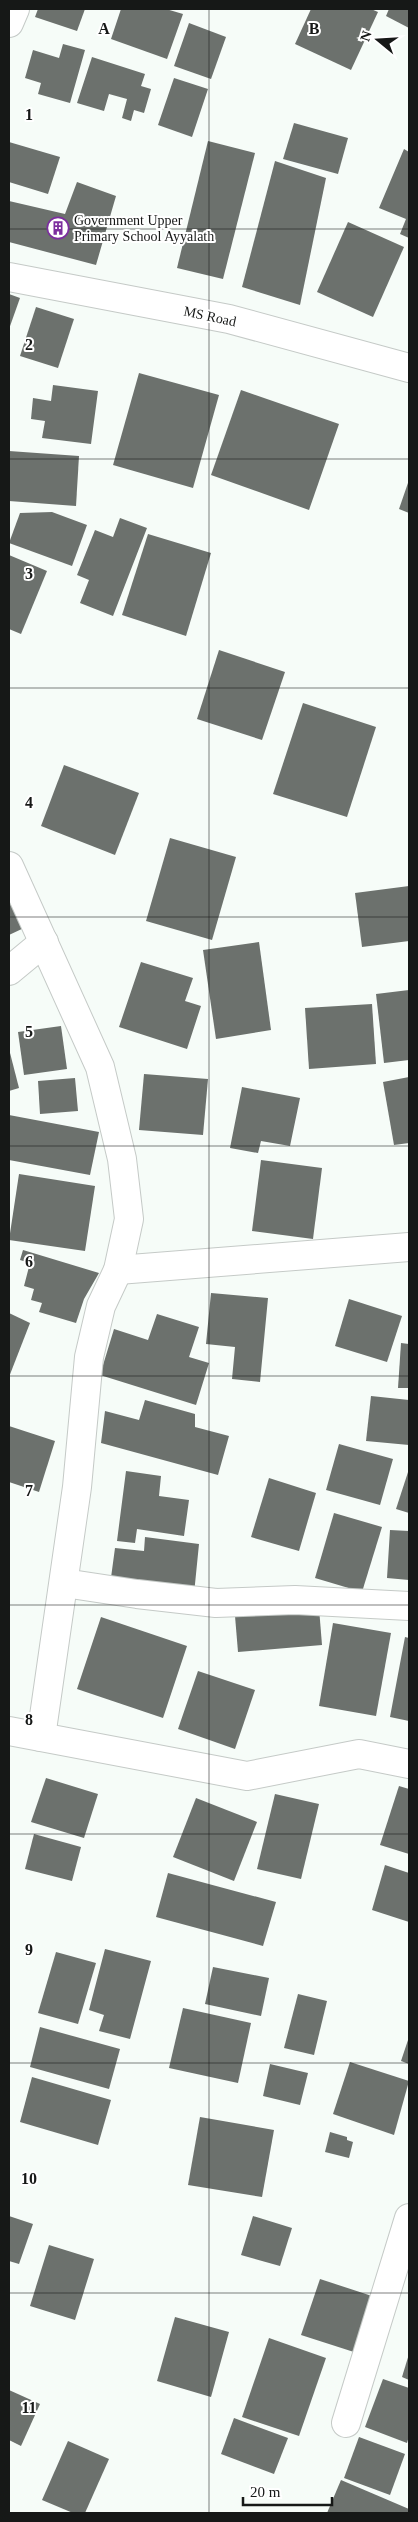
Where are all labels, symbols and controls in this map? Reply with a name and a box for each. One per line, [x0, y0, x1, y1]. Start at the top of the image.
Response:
north arrow [353, 15, 403, 65]
text: A [98, 20, 110, 37]
text: B [309, 20, 320, 37]
text: N [357, 29, 375, 43]
text: 1 [25, 106, 33, 123]
place label: Government Upper Primary School Ayyalath [74, 213, 214, 244]
building icon: Government Upper Primary School Ayyalath [46, 216, 70, 240]
street label: MS Road [182, 304, 238, 329]
text: 2 [25, 336, 33, 353]
text: 3 [25, 565, 33, 582]
text: 4 [25, 794, 33, 811]
text: 5 [25, 1023, 33, 1040]
text: 6 [25, 1253, 33, 1270]
text: 7 [25, 1482, 33, 1499]
text: 8 [25, 1711, 33, 1728]
text: 9 [25, 1941, 33, 1958]
text: 10 [21, 2170, 37, 2187]
text: 11 [21, 2399, 37, 2416]
scale bar [243, 2474, 332, 2506]
text: 20 m [250, 2484, 281, 2500]

